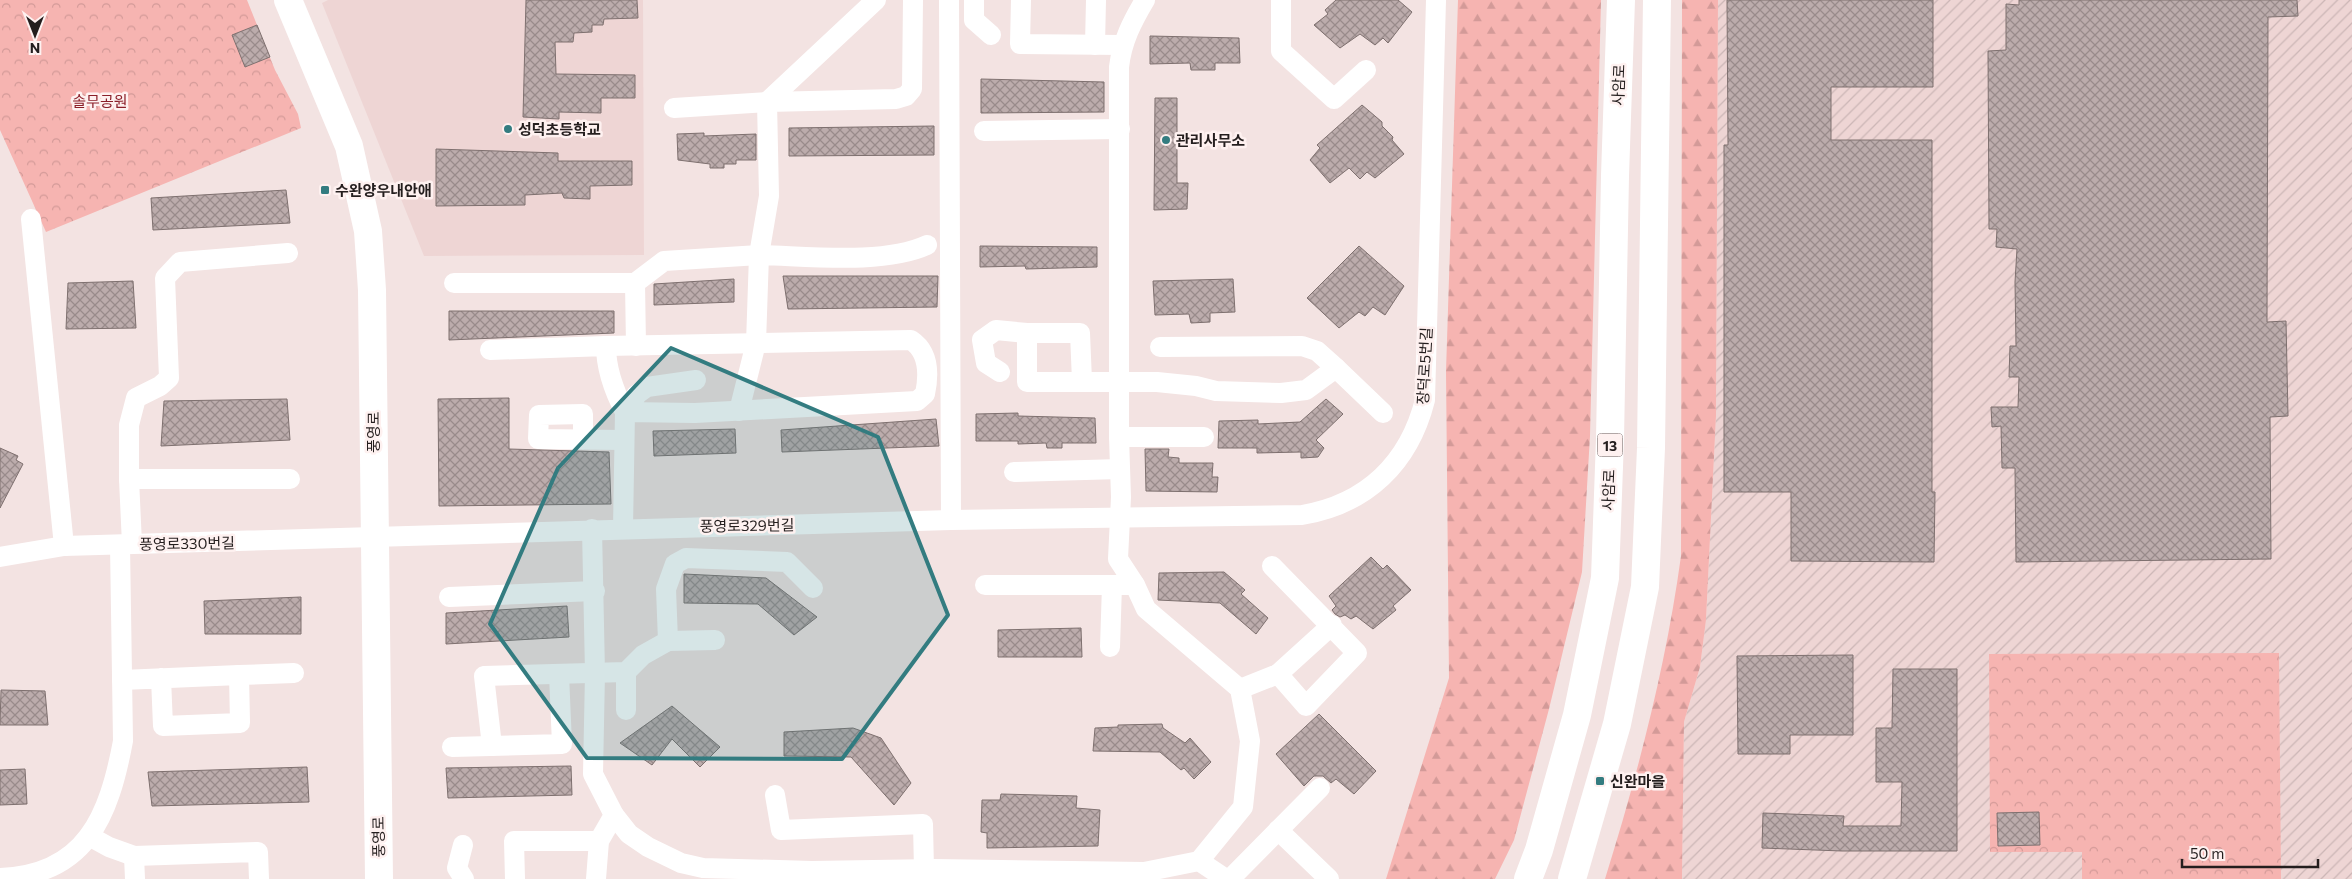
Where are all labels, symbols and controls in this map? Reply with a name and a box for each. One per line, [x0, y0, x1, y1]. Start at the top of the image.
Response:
north arrow [10, 10, 60, 60]
text: N [30, 40, 40, 57]
street label: 사암로 [1608, 64, 1628, 106]
park label: 솔무공원 [72, 92, 128, 110]
place label: 성덕초등학교 [518, 120, 601, 138]
marker: 성덕초등학교 [502, 123, 514, 135]
place label: 관리사무소 [1176, 131, 1245, 149]
marker: 관리사무소 [1160, 134, 1172, 146]
place label: 수완양우내안애 [335, 181, 432, 199]
marker: 수완양우내안애 [319, 184, 331, 196]
street label: 장덕로5번길 [1413, 327, 1435, 405]
street label: 풍영로 [364, 411, 382, 453]
road number: 13 [1598, 434, 1622, 456]
street label: 사암로 [1598, 469, 1618, 511]
street label: 풍영로329번길 [699, 515, 795, 535]
street label: 풍영로330번길 [139, 533, 235, 553]
place label: 신완마을 [1610, 772, 1665, 790]
marker: 신완마을 [1594, 775, 1606, 787]
street label: 풍영로 [369, 816, 387, 858]
scale bar [2182, 836, 2318, 868]
text: 50 m [2190, 844, 2224, 862]

